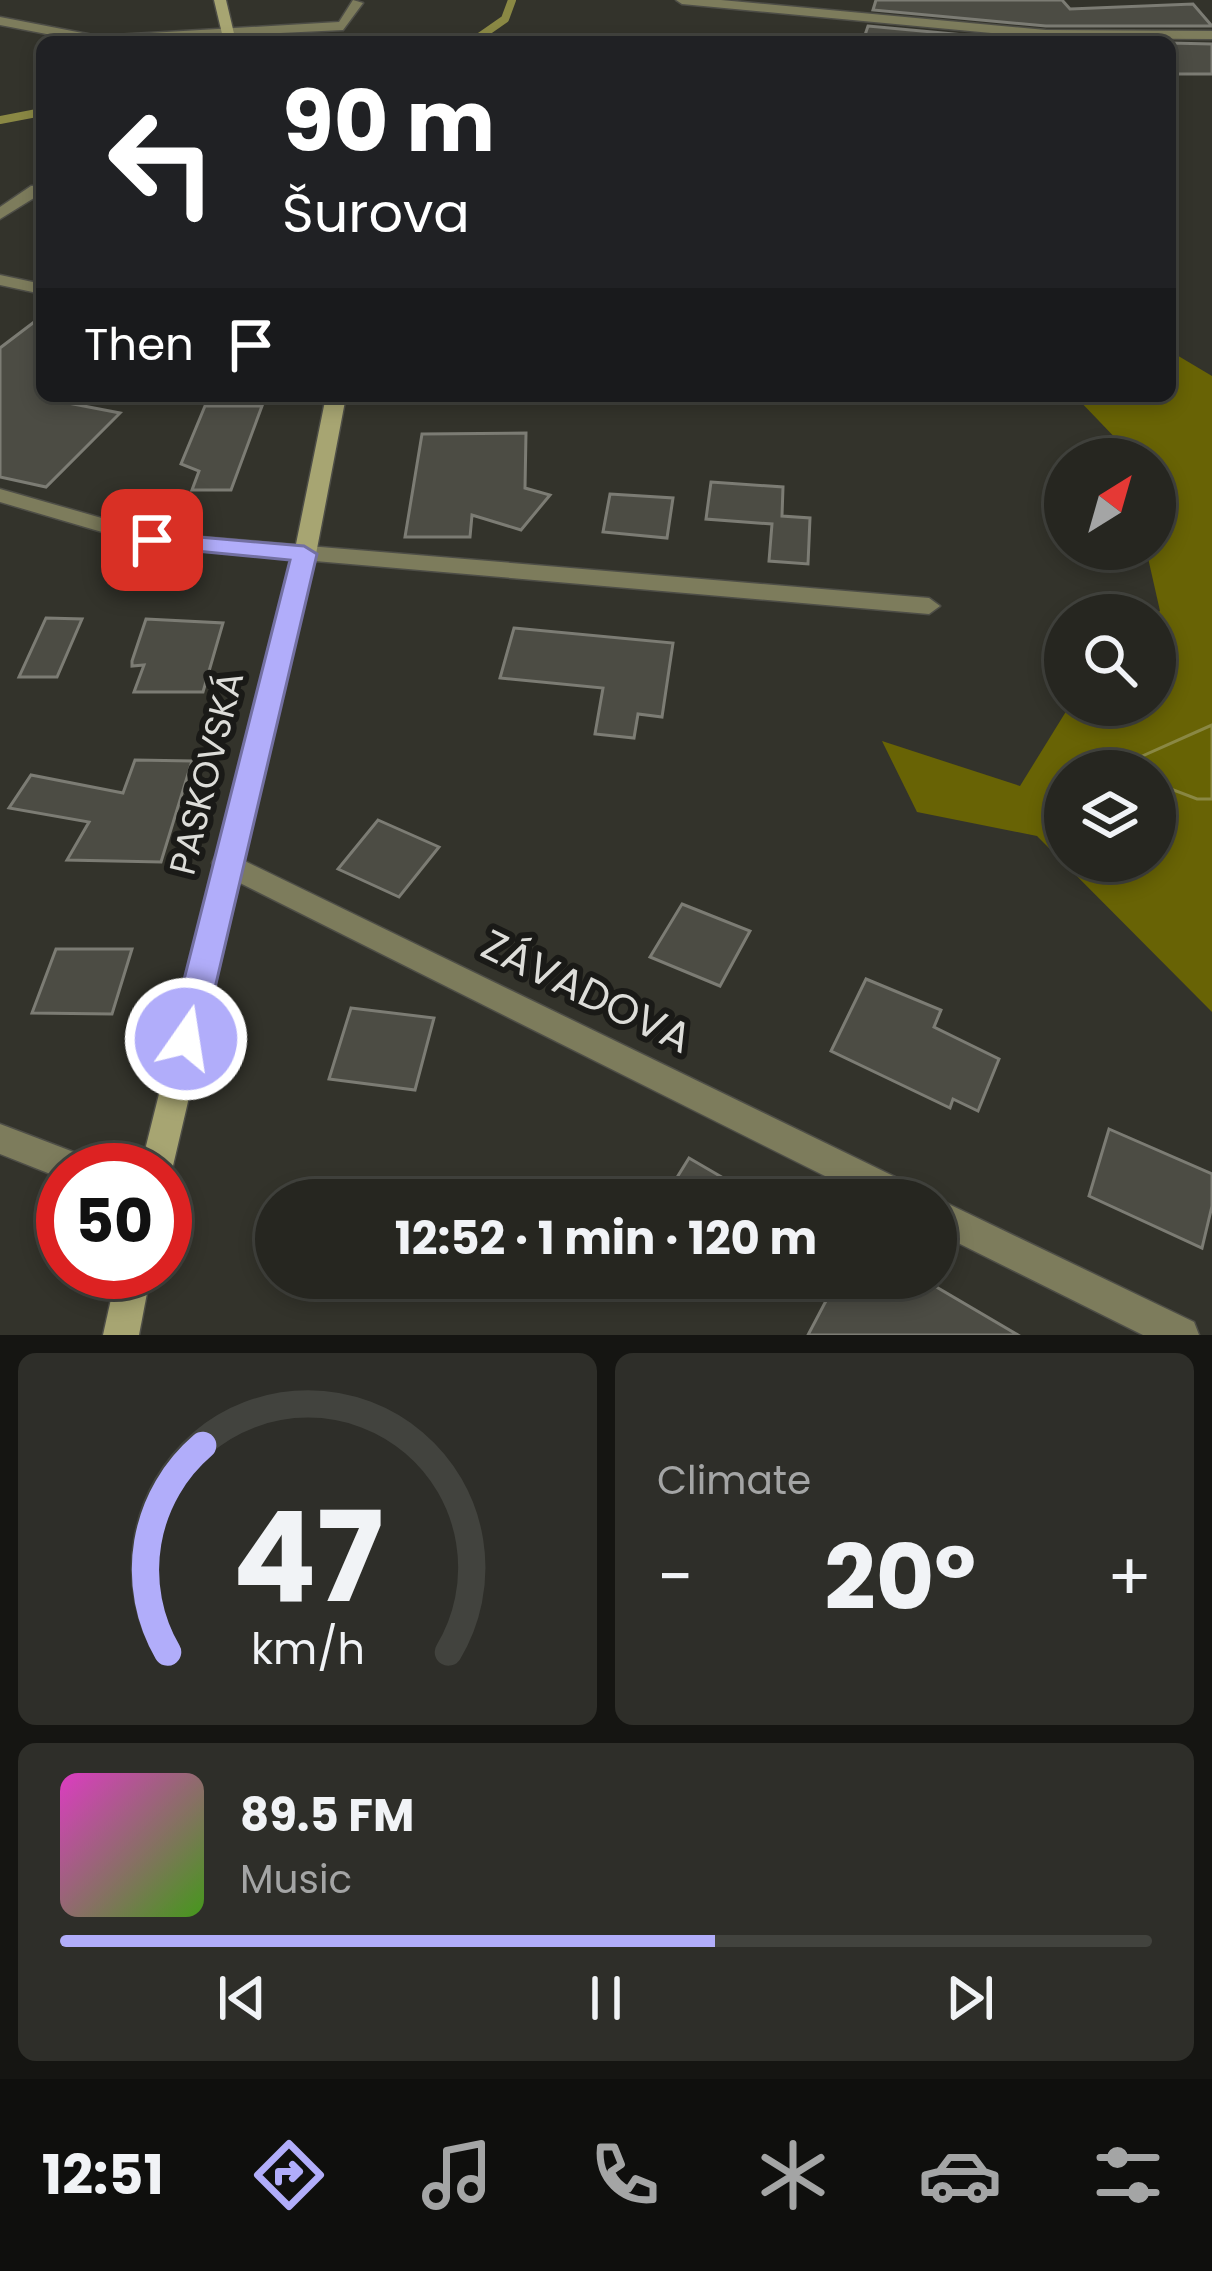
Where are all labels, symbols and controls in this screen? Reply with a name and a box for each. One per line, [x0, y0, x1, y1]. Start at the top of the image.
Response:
text: 90 m [282, 63, 495, 180]
icon: left [84, 84, 240, 240]
text: Šurova [282, 175, 470, 251]
icon: arrive [218, 312, 284, 378]
text: Then [84, 313, 194, 376]
north arrow [1044, 438, 1176, 570]
map controls [1044, 438, 1176, 882]
pin [101, 489, 203, 591]
icon: arrive [119, 507, 185, 573]
button: search [1044, 594, 1176, 726]
street label: PASKOVSKÁ [157, 666, 256, 880]
button: layers [1044, 750, 1176, 882]
street label: ZÁVADOVA [472, 915, 702, 1068]
position arrow [123, 976, 249, 1102]
speed limit sign: 50 [36, 1143, 192, 1299]
text: 12:52 · 1 min · 120 m [395, 1207, 817, 1270]
text: Climate [657, 1453, 811, 1508]
text: 47 [232, 1470, 383, 1645]
text: 20° [824, 1514, 976, 1641]
text: − [657, 1531, 693, 1623]
text: + [1107, 1531, 1152, 1623]
text: km/h [250, 1619, 365, 1679]
text: 89.5 FM [240, 1784, 414, 1847]
text: Music [240, 1852, 352, 1907]
icon: previous [209, 1965, 275, 2031]
icon: pause [573, 1965, 639, 2031]
icon: next [937, 1965, 1003, 2031]
icon: directions [247, 2133, 331, 2217]
icon: music [415, 2133, 499, 2217]
icon: phone [583, 2133, 667, 2217]
icon: climate [751, 2133, 835, 2217]
icon: car [918, 2133, 1002, 2217]
icon: filters [1086, 2133, 1170, 2217]
text: 12:51 [42, 2137, 164, 2213]

